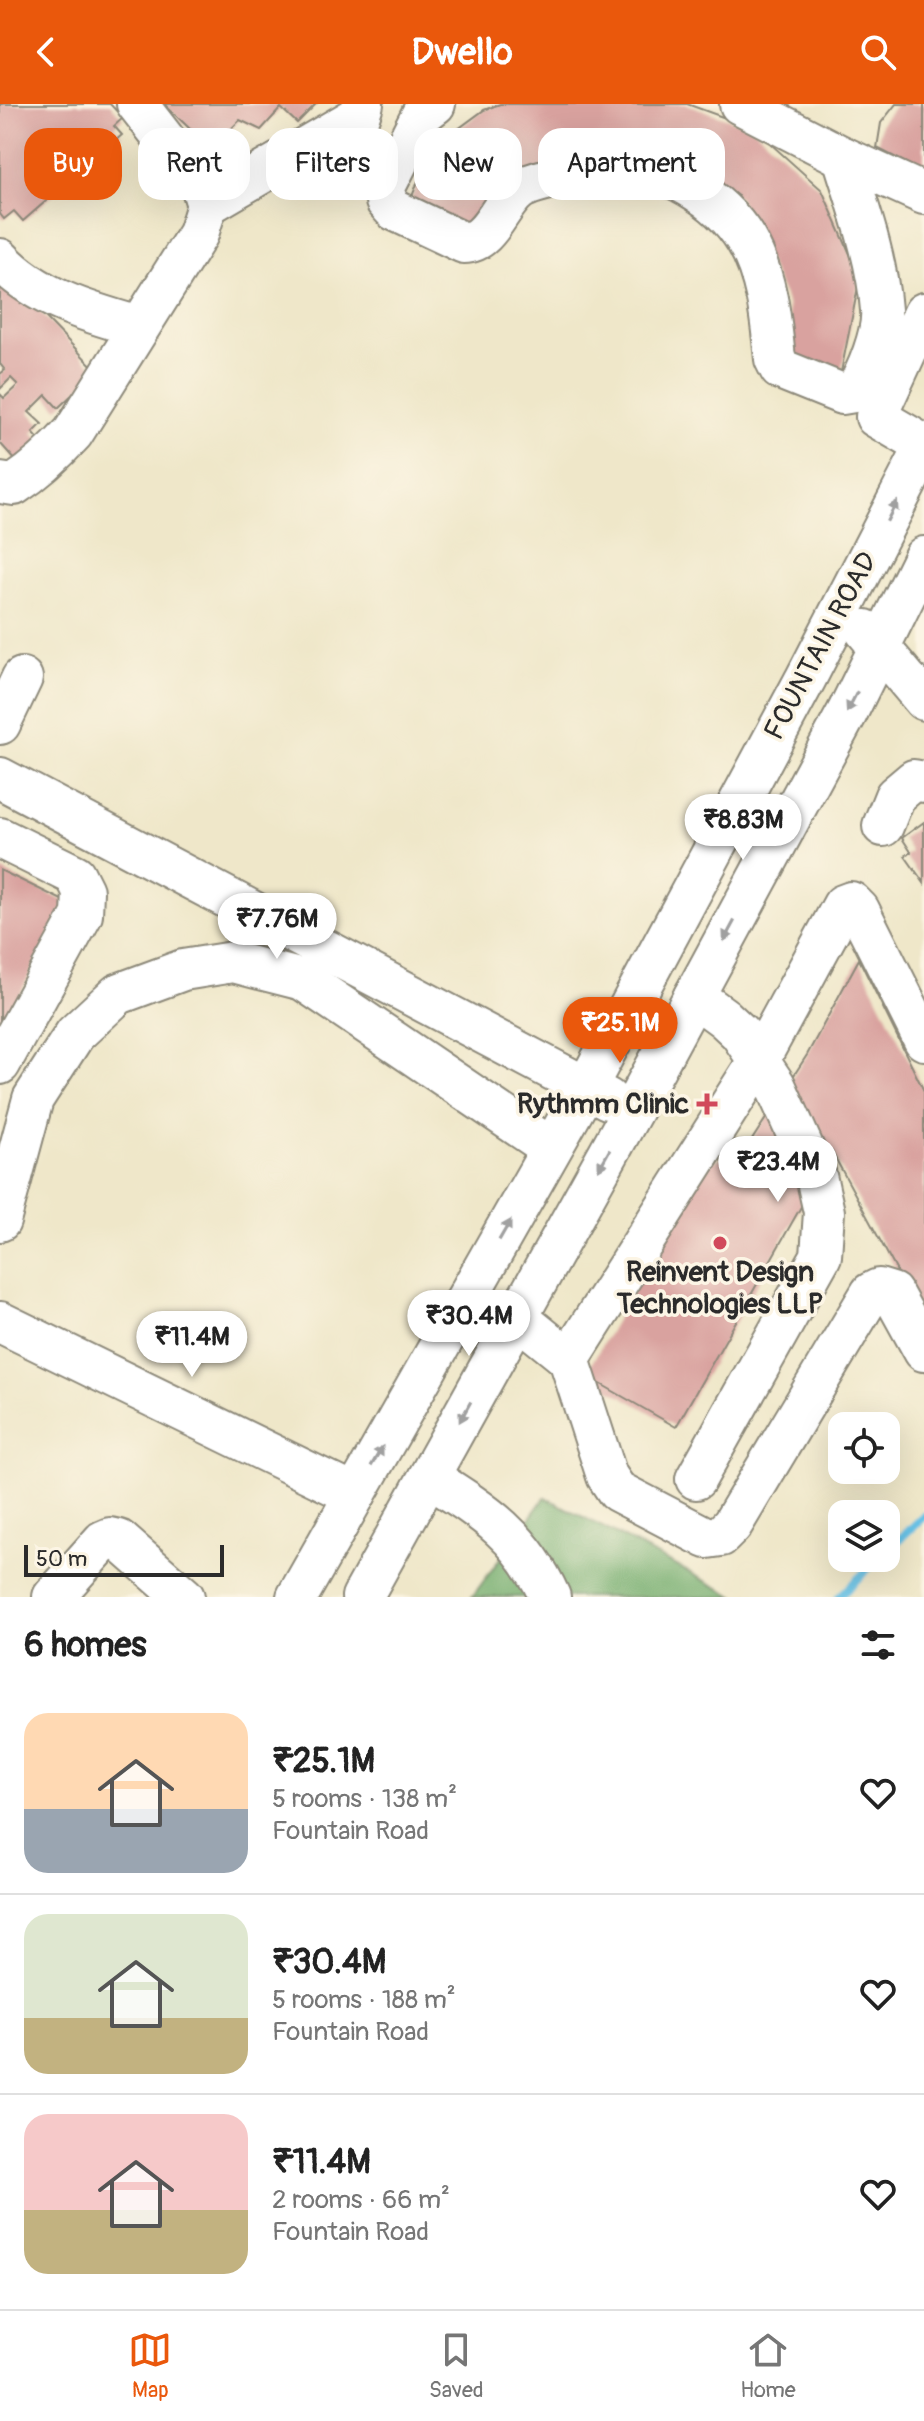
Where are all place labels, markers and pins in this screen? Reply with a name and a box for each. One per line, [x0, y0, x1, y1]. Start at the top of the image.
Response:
pin: ₹8.83M [678, 794, 808, 862]
pin: ₹7.76M [212, 893, 342, 961]
pin: ₹25.1M [555, 997, 685, 1065]
place label: Rythmm Clinic [517, 1087, 689, 1122]
marker: Rythmm Clinic [696, 1093, 718, 1115]
pin: ₹23.4M [713, 1136, 843, 1204]
marker: Reinvent Design Technologies LLP [711, 1234, 729, 1252]
place label: Reinvent Design Technologies LLP [616, 1255, 823, 1322]
pin: ₹30.4M [404, 1290, 534, 1358]
pin: ₹11.4M [127, 1311, 257, 1379]

